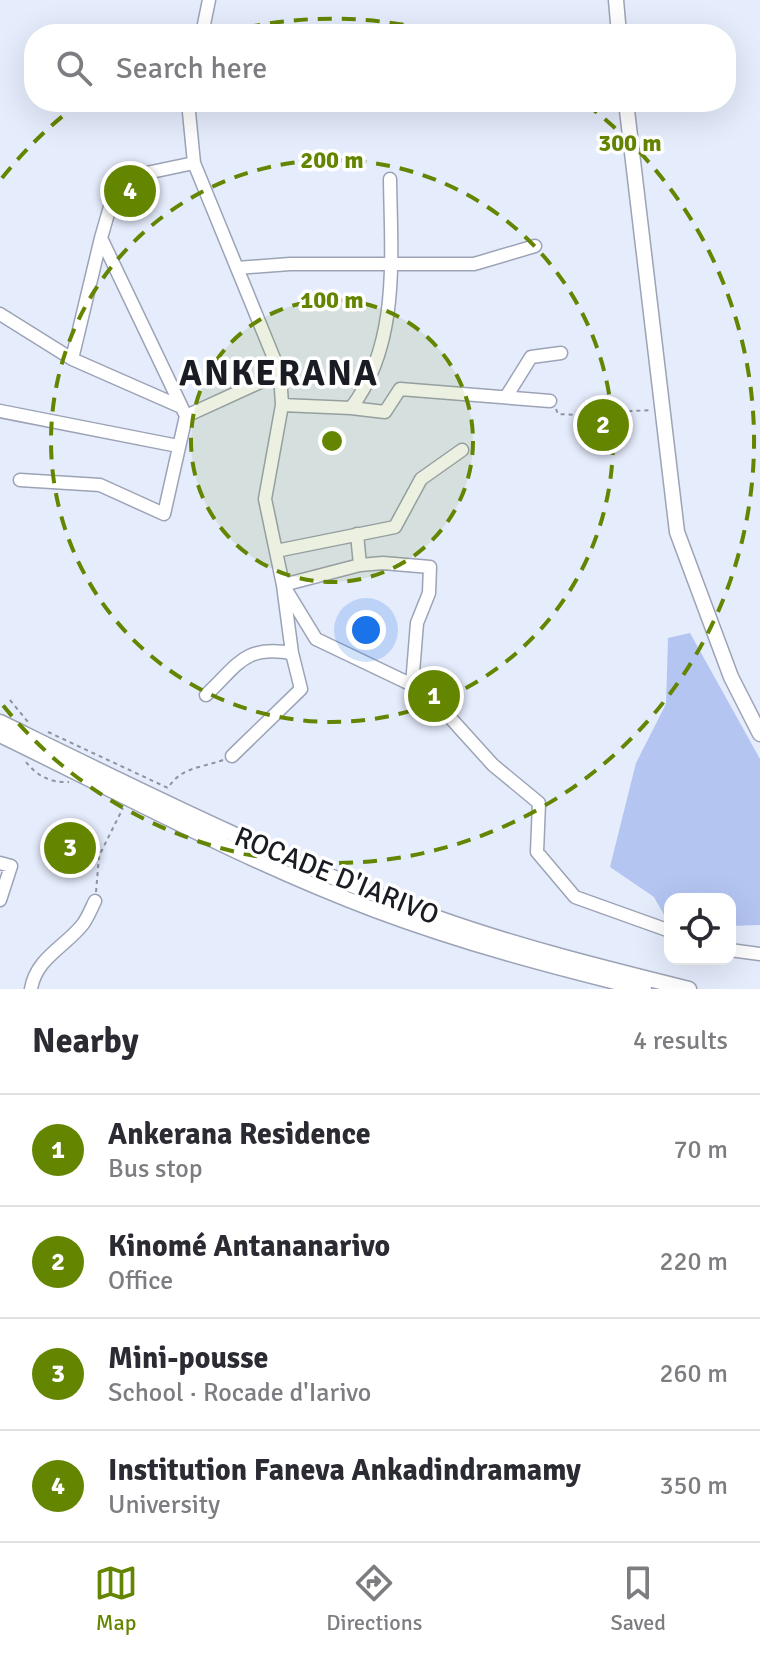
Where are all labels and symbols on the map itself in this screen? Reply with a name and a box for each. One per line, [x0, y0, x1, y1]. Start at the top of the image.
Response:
text: 300 m [598, 128, 662, 158]
text: 200 m [300, 145, 364, 175]
pin: 4 [104, 161, 156, 221]
text: 100 m [300, 285, 364, 315]
district label: ANKERANA [179, 351, 379, 396]
pin: 2 [577, 395, 629, 455]
centre of rings [318, 427, 346, 455]
your location [346, 610, 386, 650]
pin: 1 [408, 666, 460, 726]
pin: 3 [44, 818, 96, 878]
street label: ROCADE D'IARIVO [229, 819, 444, 932]

